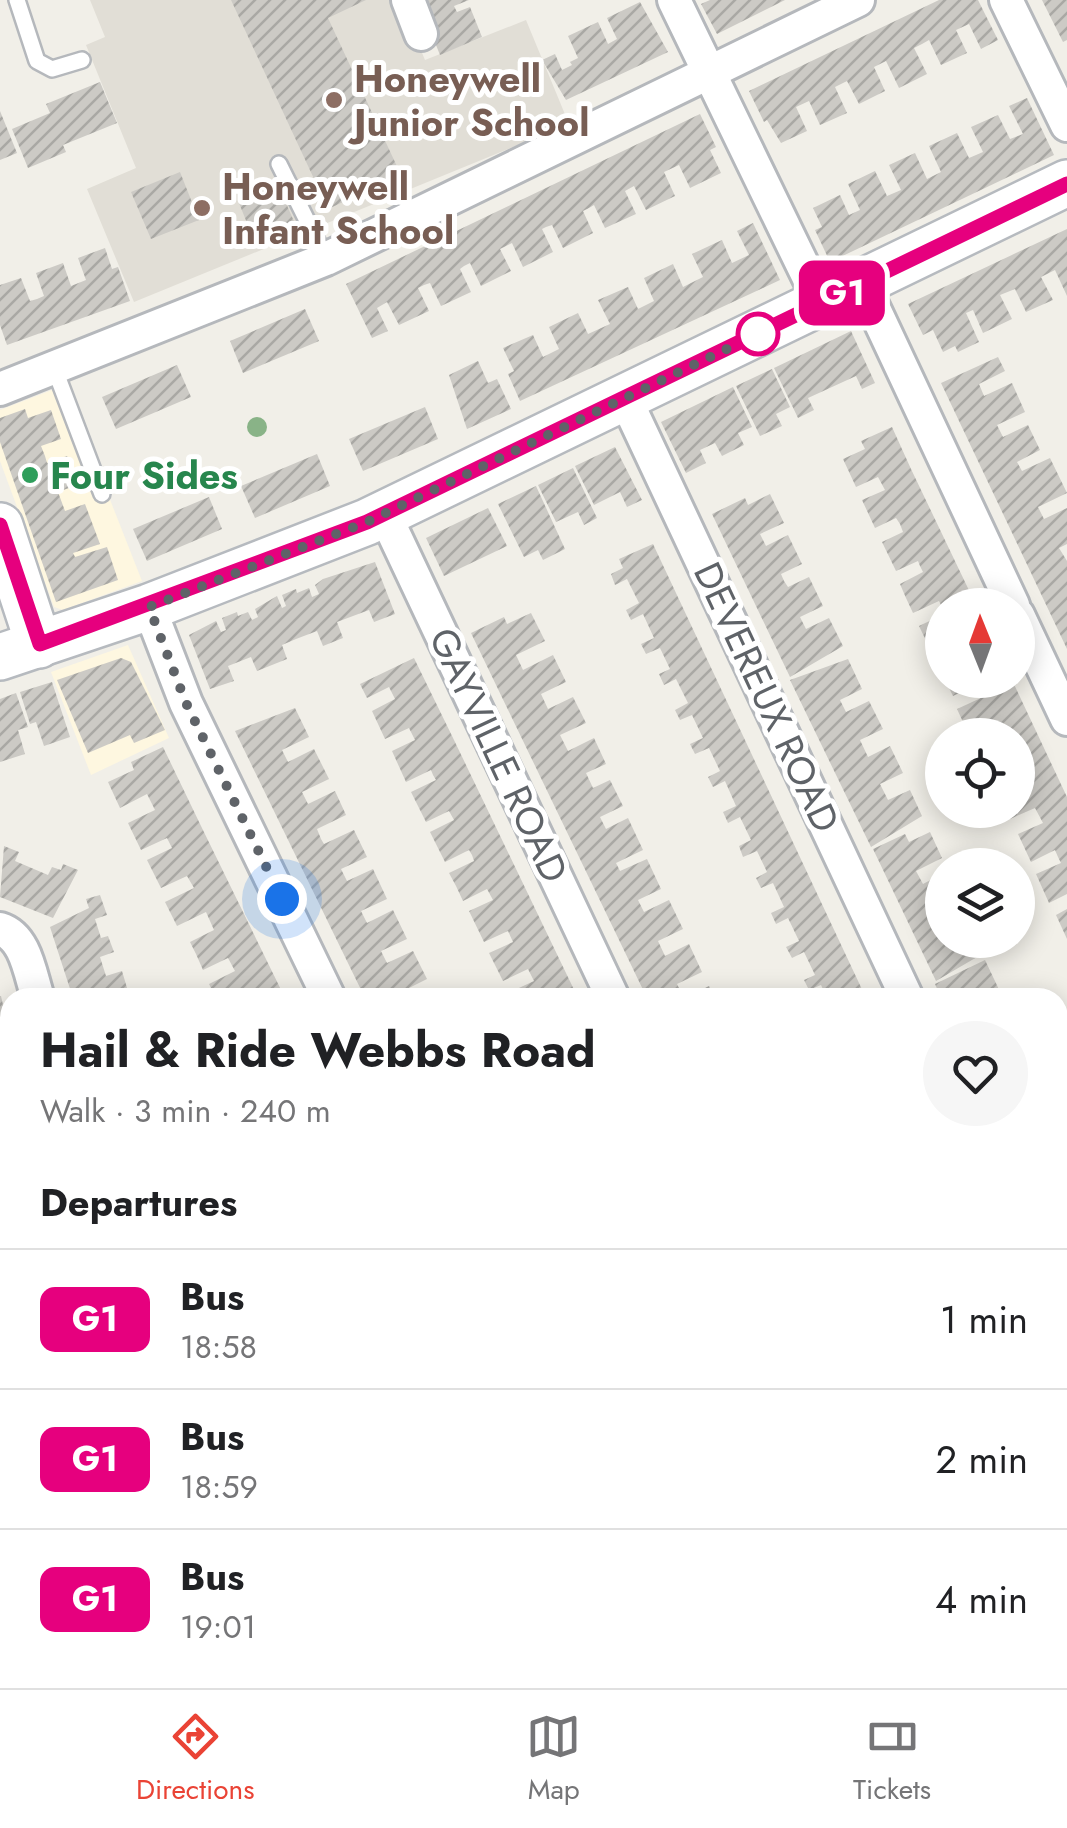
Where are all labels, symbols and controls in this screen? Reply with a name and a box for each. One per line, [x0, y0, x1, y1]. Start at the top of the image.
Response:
place label: Honeywell Junior School [347, 51, 589, 150]
marker: Honeywell Junior School [323, 89, 345, 111]
place label: Honeywell Infant School [222, 159, 454, 258]
marker: Honeywell Infant School [191, 197, 213, 219]
line badge: G1 [797, 260, 887, 326]
text: G1 [819, 268, 865, 318]
unlabelled marker [737, 313, 779, 355]
place label: Four Sides [50, 448, 238, 503]
marker: Four Sides [19, 464, 41, 486]
street label: DEVEREUX ROAD [680, 553, 854, 841]
north arrow [925, 588, 1035, 698]
map controls [925, 588, 1035, 958]
street label: GAYVILLE ROAD [416, 619, 582, 891]
button: locate [925, 718, 1035, 828]
button: layers [925, 848, 1035, 958]
your location [257, 874, 307, 924]
text: Hail & Ride Webbs Road [40, 1016, 596, 1085]
button: heart [923, 1021, 1028, 1126]
text: Walk · 3 min · 240 m [40, 1088, 331, 1134]
text: Departures [40, 1175, 237, 1230]
text: Bus [180, 1269, 244, 1324]
text: 1 min [940, 1292, 1028, 1347]
text: G1 [72, 1294, 118, 1344]
text: 18:58 [180, 1324, 257, 1370]
text: Bus [180, 1409, 244, 1464]
text: 2 min [936, 1432, 1028, 1487]
text: G1 [72, 1434, 118, 1484]
text: 18:59 [180, 1464, 258, 1510]
text: Bus [180, 1549, 244, 1604]
text: 4 min [935, 1572, 1028, 1627]
text: G1 [72, 1574, 118, 1624]
text: 19:01 [180, 1604, 256, 1650]
tab: Directions [136, 1709, 254, 1810]
tab: Map [526, 1709, 581, 1810]
tab: Tickets [853, 1709, 931, 1810]

